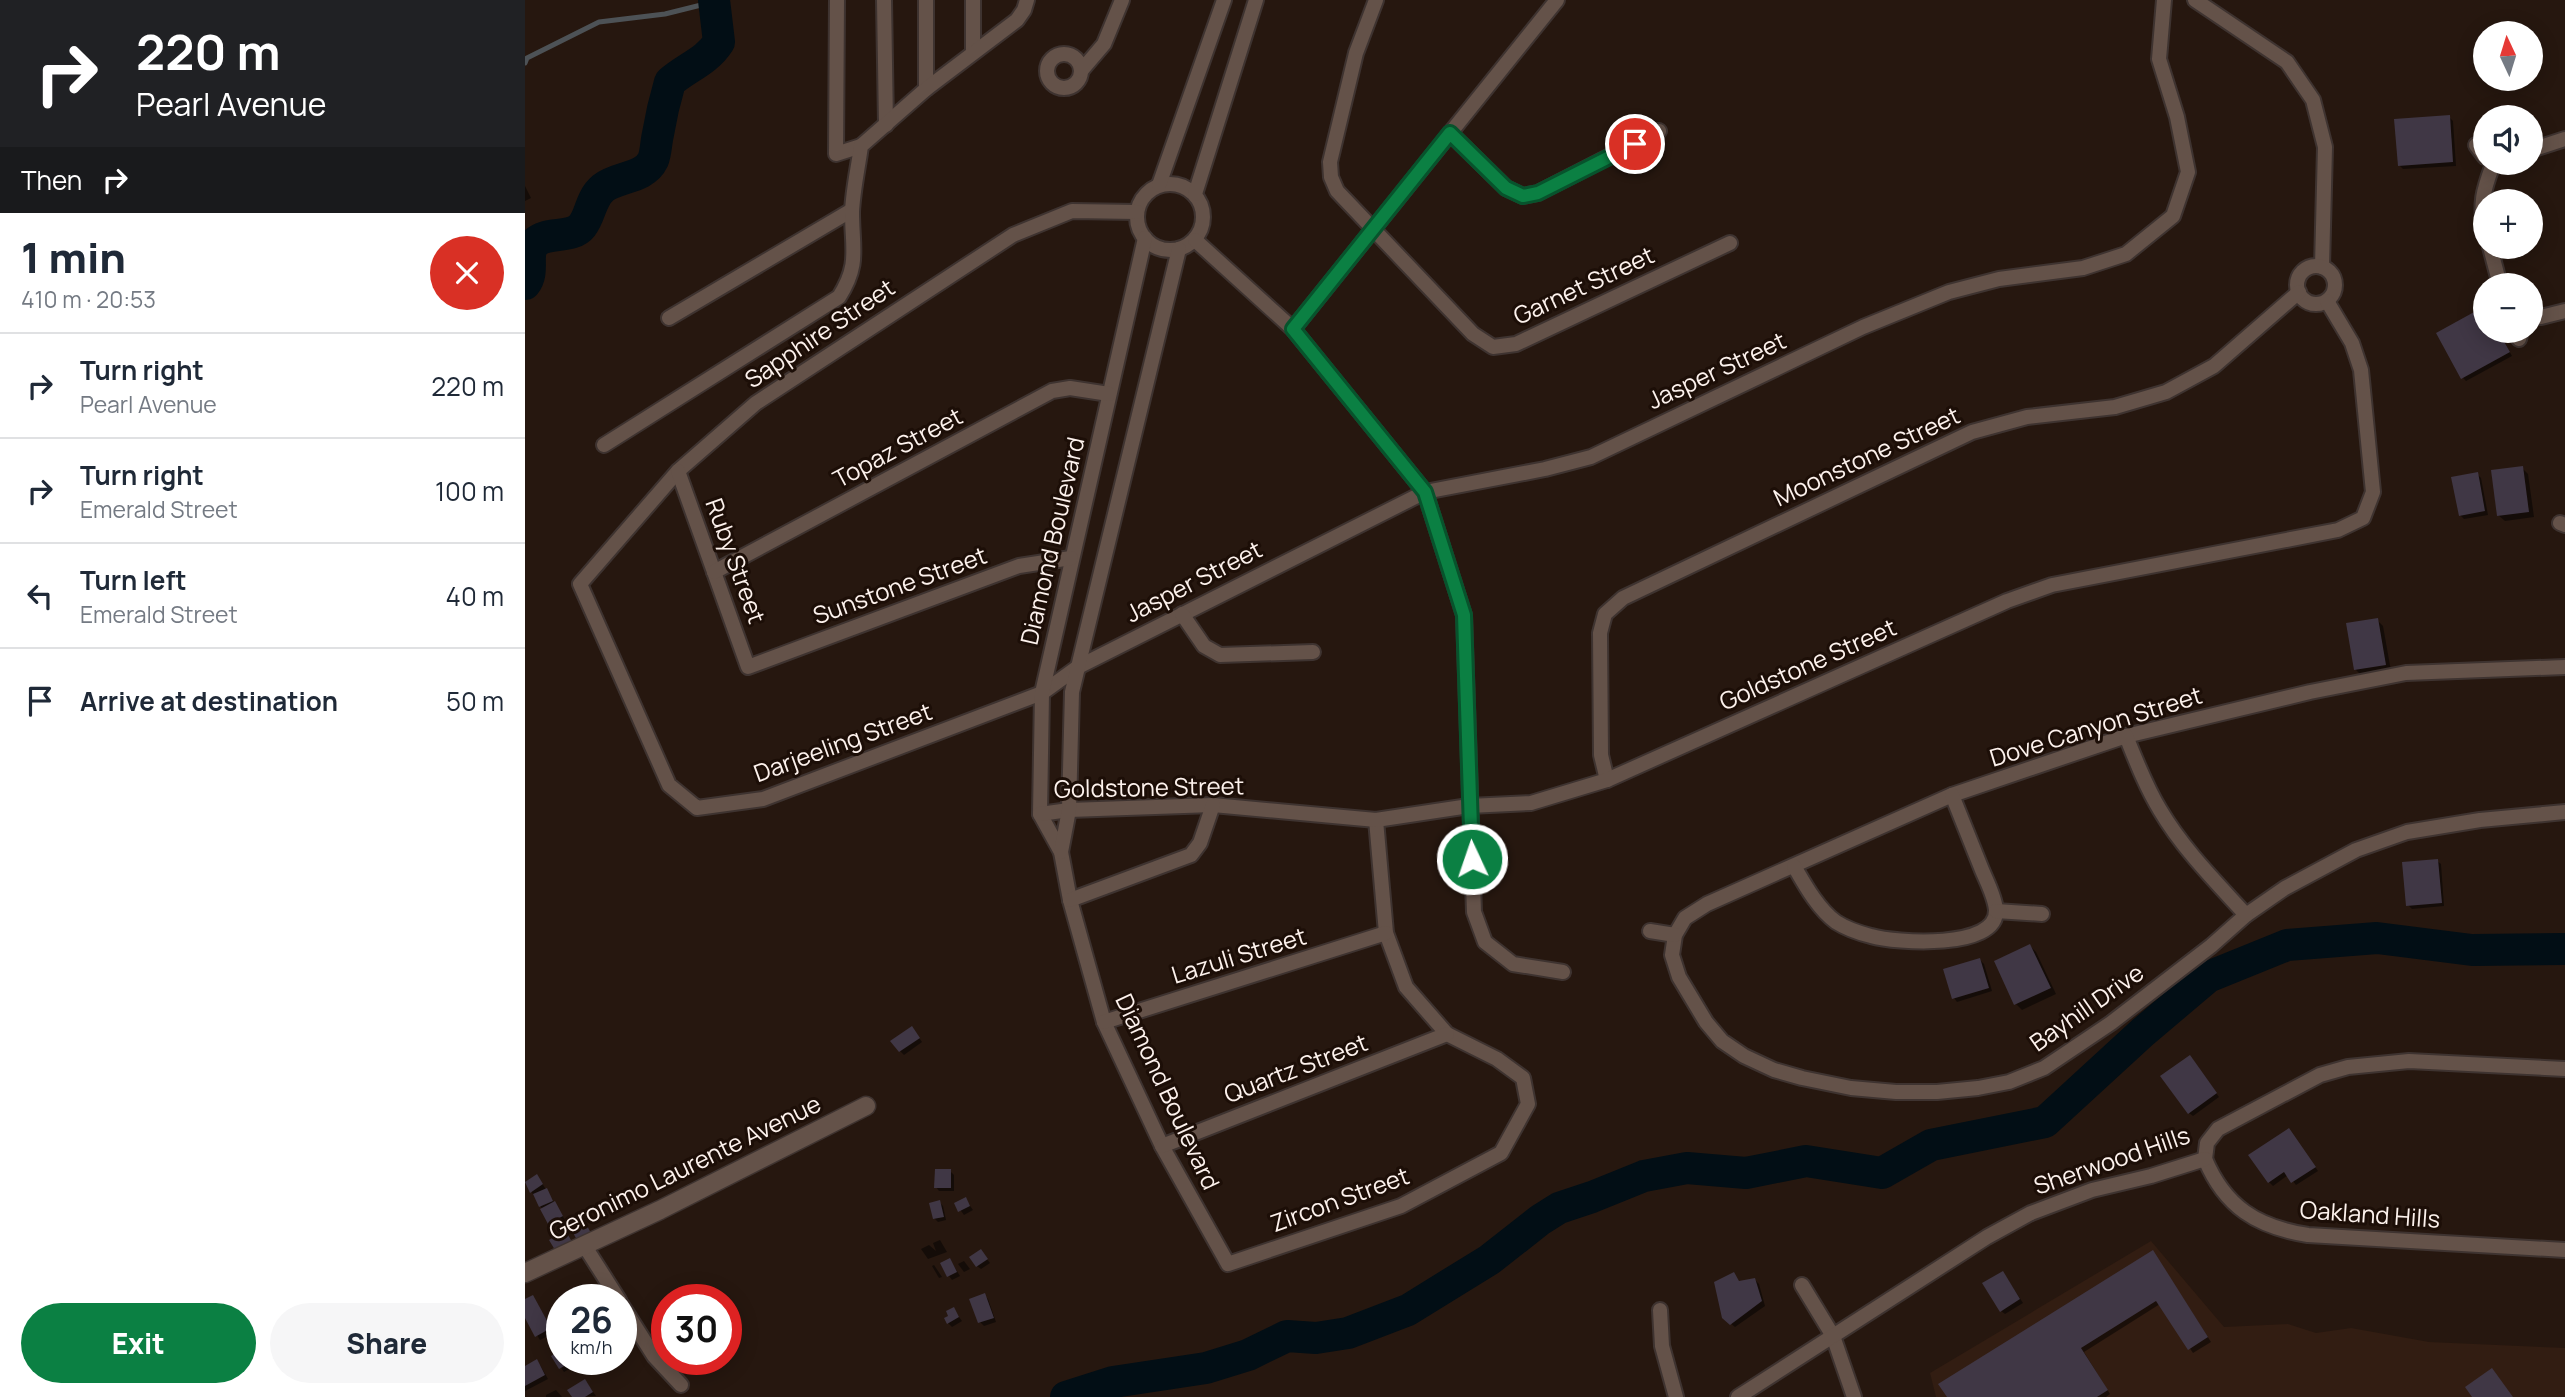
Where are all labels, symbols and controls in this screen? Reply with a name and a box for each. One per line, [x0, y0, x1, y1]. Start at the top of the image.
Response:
text: 220 m [136, 18, 280, 85]
north arrow [2473, 21, 2543, 91]
map controls [2473, 21, 2543, 343]
icon: right [21, 28, 112, 119]
text: Pearl Avenue [136, 82, 326, 126]
button: sound [2473, 105, 2543, 175]
pin [1605, 114, 1665, 174]
icon: arrive [1616, 125, 1654, 163]
icon: right [96, 161, 134, 199]
text: Then [21, 162, 82, 198]
button: + [2473, 189, 2543, 259]
text: 1 min [21, 228, 126, 286]
button: close [430, 236, 504, 310]
street label: Garnet Street [1508, 238, 1659, 332]
street label: Sapphire Street [738, 270, 901, 395]
button: − [2473, 273, 2543, 343]
text: 410 m · 20:53 [21, 283, 156, 315]
street label: Jasper Street [1642, 323, 1791, 416]
text: Turn right [80, 352, 204, 388]
icon: right [21, 367, 59, 405]
text: 220 m [431, 368, 504, 404]
text: Pearl Avenue [80, 388, 217, 420]
street label: Moonstone Street [1768, 398, 1965, 513]
street label: Topaz Street [827, 399, 968, 495]
street label: Diamond Boulevard [1012, 433, 1092, 648]
text: Turn right [80, 457, 204, 493]
icon: right [21, 472, 59, 510]
text: 100 m [435, 473, 504, 509]
text: Emerald Street [80, 493, 238, 525]
street label: Ruby Street [699, 493, 774, 628]
street label: Jasper Street [1119, 532, 1267, 629]
street label: Sunstone Street [808, 538, 991, 631]
text: Turn left [80, 562, 187, 598]
icon: left [21, 577, 59, 615]
text: 40 m [446, 578, 504, 614]
text: Emerald Street [80, 598, 238, 630]
street label: Goldstone Street [1714, 610, 1901, 717]
street label: Dove Canyon Street [1985, 678, 2206, 774]
icon: arrive [21, 682, 59, 720]
text: Arrive at destination [80, 683, 338, 719]
text: 50 m [446, 683, 504, 719]
street label: Darjeeling Street [749, 694, 936, 789]
street label: Goldstone Street [1054, 768, 1244, 805]
position arrow [1435, 822, 1509, 896]
street label: Lazuli Street [1167, 918, 1310, 991]
street label: Bayhill Drive [2023, 955, 2150, 1058]
street label: Diamond Boulevard [1109, 988, 1228, 1195]
street label: Quartz Street [1219, 1025, 1372, 1110]
street label: Geronimo Laurente Avenue [543, 1086, 826, 1247]
street label: Sherwood Hills [2029, 1117, 2194, 1202]
street label: Zircon Street [1266, 1158, 1413, 1239]
street label: Oakland Hills [2299, 1192, 2441, 1235]
speed limit sign: 30 [651, 1284, 742, 1375]
text: 26 [570, 1296, 613, 1344]
button: Exit [21, 1303, 256, 1383]
button: Share [270, 1303, 504, 1383]
text: km/h [571, 1335, 612, 1359]

